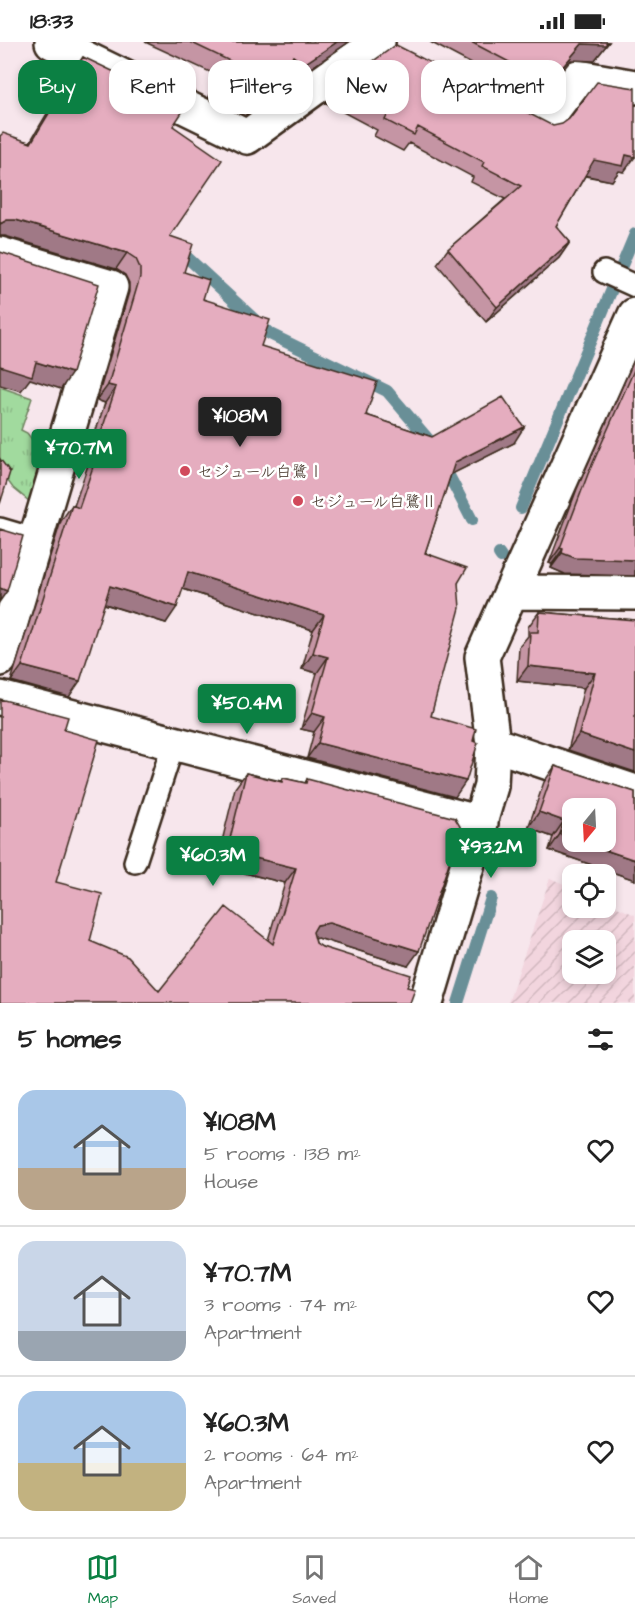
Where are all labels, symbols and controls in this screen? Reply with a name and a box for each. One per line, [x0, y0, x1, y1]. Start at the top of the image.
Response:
text: 18:33 [30, 6, 73, 37]
chip: Buy [18, 60, 97, 114]
chip: Rent [109, 60, 196, 114]
chip: Filters [208, 60, 313, 114]
chip: New [325, 60, 409, 114]
chip: Apartment [421, 60, 566, 114]
pin: ¥108M [198, 397, 282, 448]
text: ¥108M [212, 402, 268, 430]
pin: ¥70.7M [30, 429, 128, 480]
text: ¥70.7M [45, 434, 113, 462]
place label: セジュール白鷺Ⅰ [197, 461, 324, 483]
marker: セジュール白鷺Ⅰ [178, 464, 192, 478]
place label: セジュール白鷺Ⅱ [310, 491, 437, 513]
marker: セジュール白鷺Ⅱ [291, 494, 305, 508]
pin: ¥50.4M [198, 684, 296, 735]
text: ¥50.4M [212, 689, 282, 717]
north arrow [562, 798, 616, 852]
map controls [562, 798, 616, 984]
pin: ¥93.2M [442, 828, 540, 879]
text: ¥93.2M [459, 833, 523, 861]
pin: ¥60.3M [164, 836, 262, 887]
text: ¥60.3M [180, 841, 246, 869]
button: locate [562, 864, 616, 918]
button: layers [562, 930, 616, 984]
text: 5 homes [18, 1021, 122, 1057]
icon: filters [584, 1023, 617, 1056]
text: ¥108M [204, 1104, 276, 1140]
icon: home [66, 1114, 138, 1186]
icon: heart [584, 1134, 617, 1167]
text: 5 rooms · 138 m² [204, 1140, 361, 1168]
text: House [204, 1168, 258, 1196]
text: ¥70.7M [204, 1255, 291, 1291]
icon: home [66, 1265, 138, 1337]
icon: heart [584, 1285, 617, 1318]
text: 3 rooms · 74 m² [204, 1291, 357, 1319]
text: Apartment [204, 1319, 302, 1347]
text: ¥60.3M [204, 1405, 289, 1441]
icon: home [66, 1415, 138, 1487]
icon: heart [584, 1435, 617, 1468]
text: 2 rooms · 64 m² [204, 1441, 359, 1469]
text: Apartment [204, 1469, 302, 1497]
tab: Map [86, 1551, 119, 1609]
tab: Saved [292, 1551, 336, 1609]
tab: Home [509, 1551, 549, 1609]

